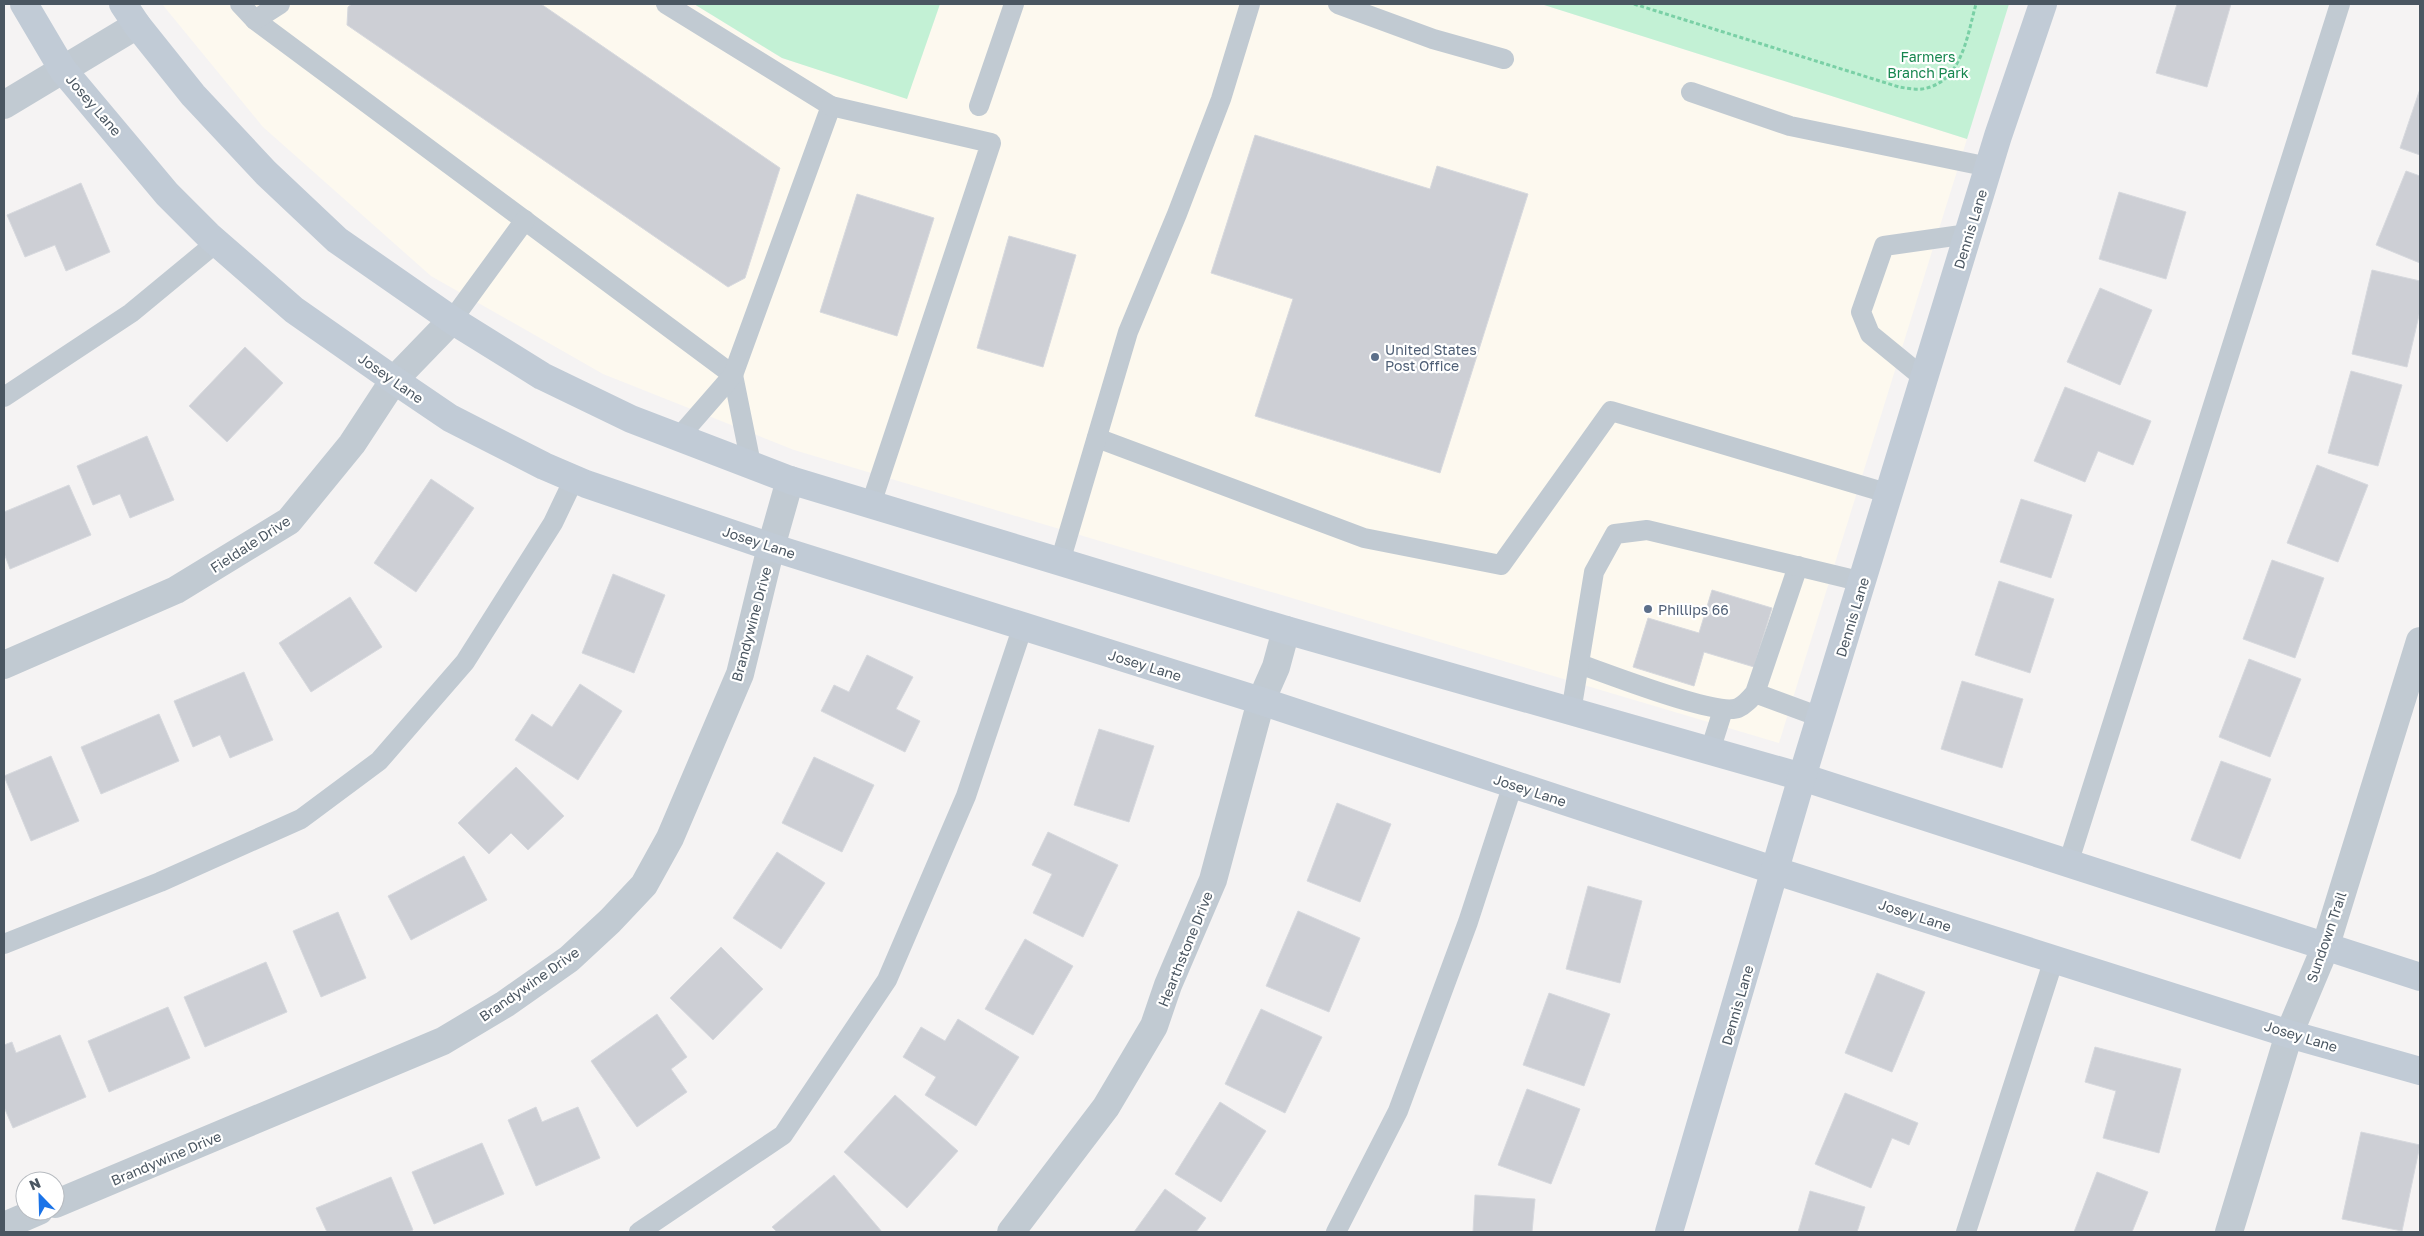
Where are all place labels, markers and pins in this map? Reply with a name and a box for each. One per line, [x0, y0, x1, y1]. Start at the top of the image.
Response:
place label: United States Post Office [1385, 341, 1477, 374]
marker: United States Post Office [1369, 351, 1381, 363]
place label: Phillips 66 [1658, 601, 1729, 618]
marker: Phillips 66 [1642, 603, 1654, 615]

